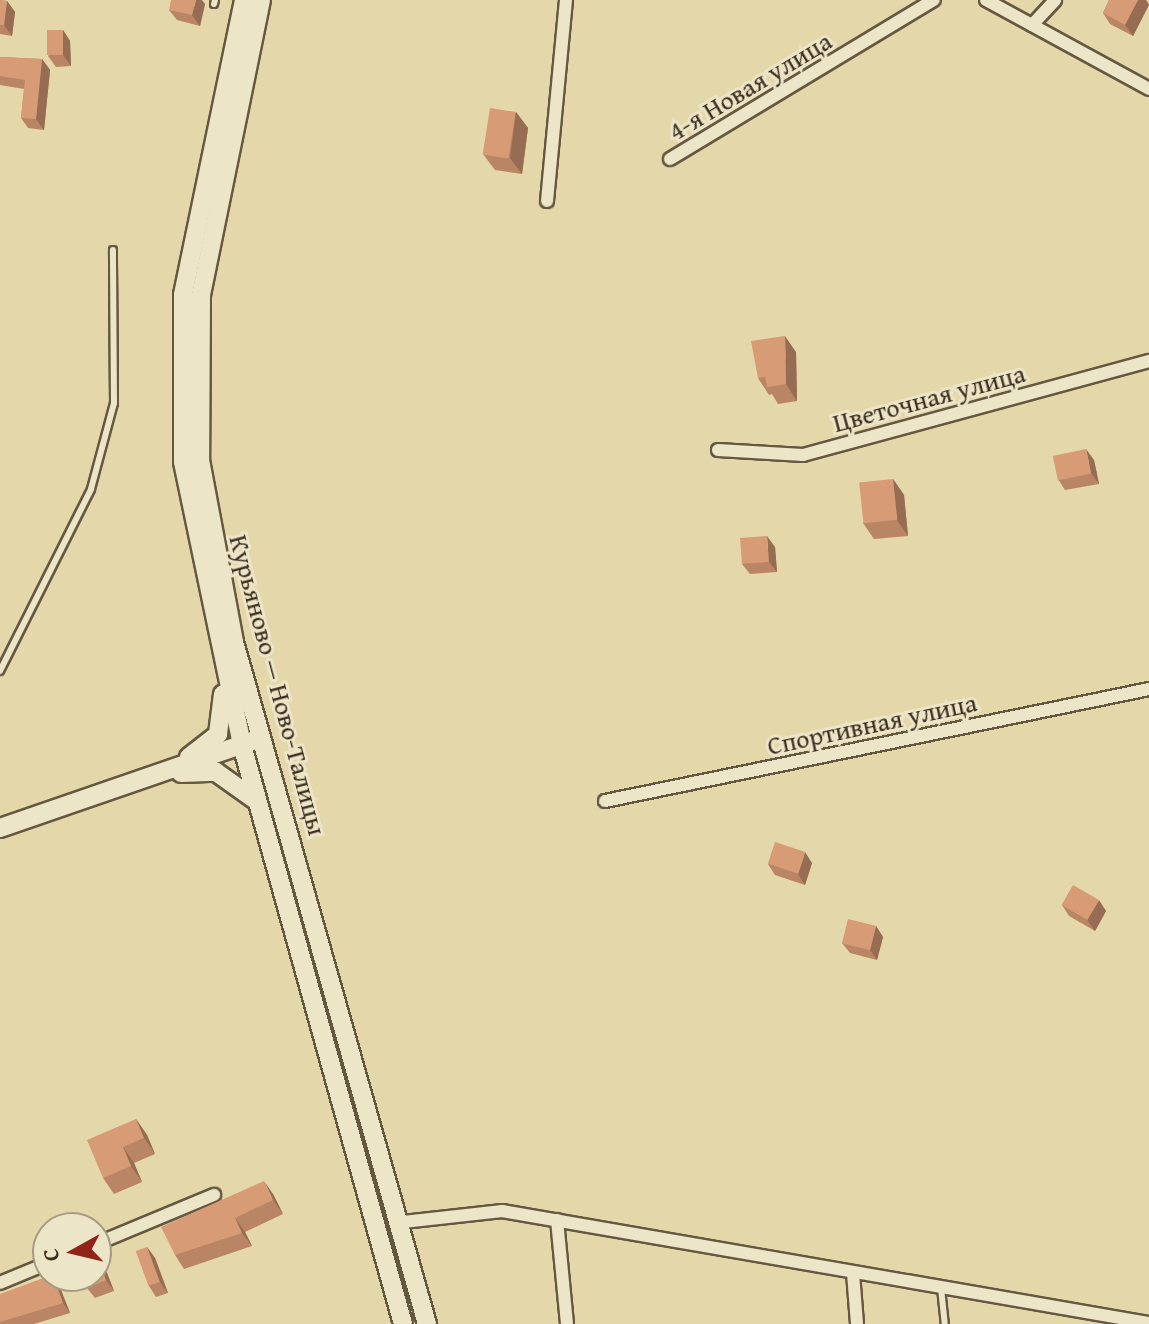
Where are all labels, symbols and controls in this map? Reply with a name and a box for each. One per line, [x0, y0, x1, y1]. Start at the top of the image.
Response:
street label: 4-я Новая улица [663, 25, 837, 147]
street label: Цветочная улица [829, 357, 1029, 439]
street label: Курьяново — Ново-Талицы [223, 531, 333, 839]
street label: Спортивная улица [764, 687, 980, 761]
north arrow [32, 1212, 112, 1292]
text: С [34, 1247, 67, 1263]

